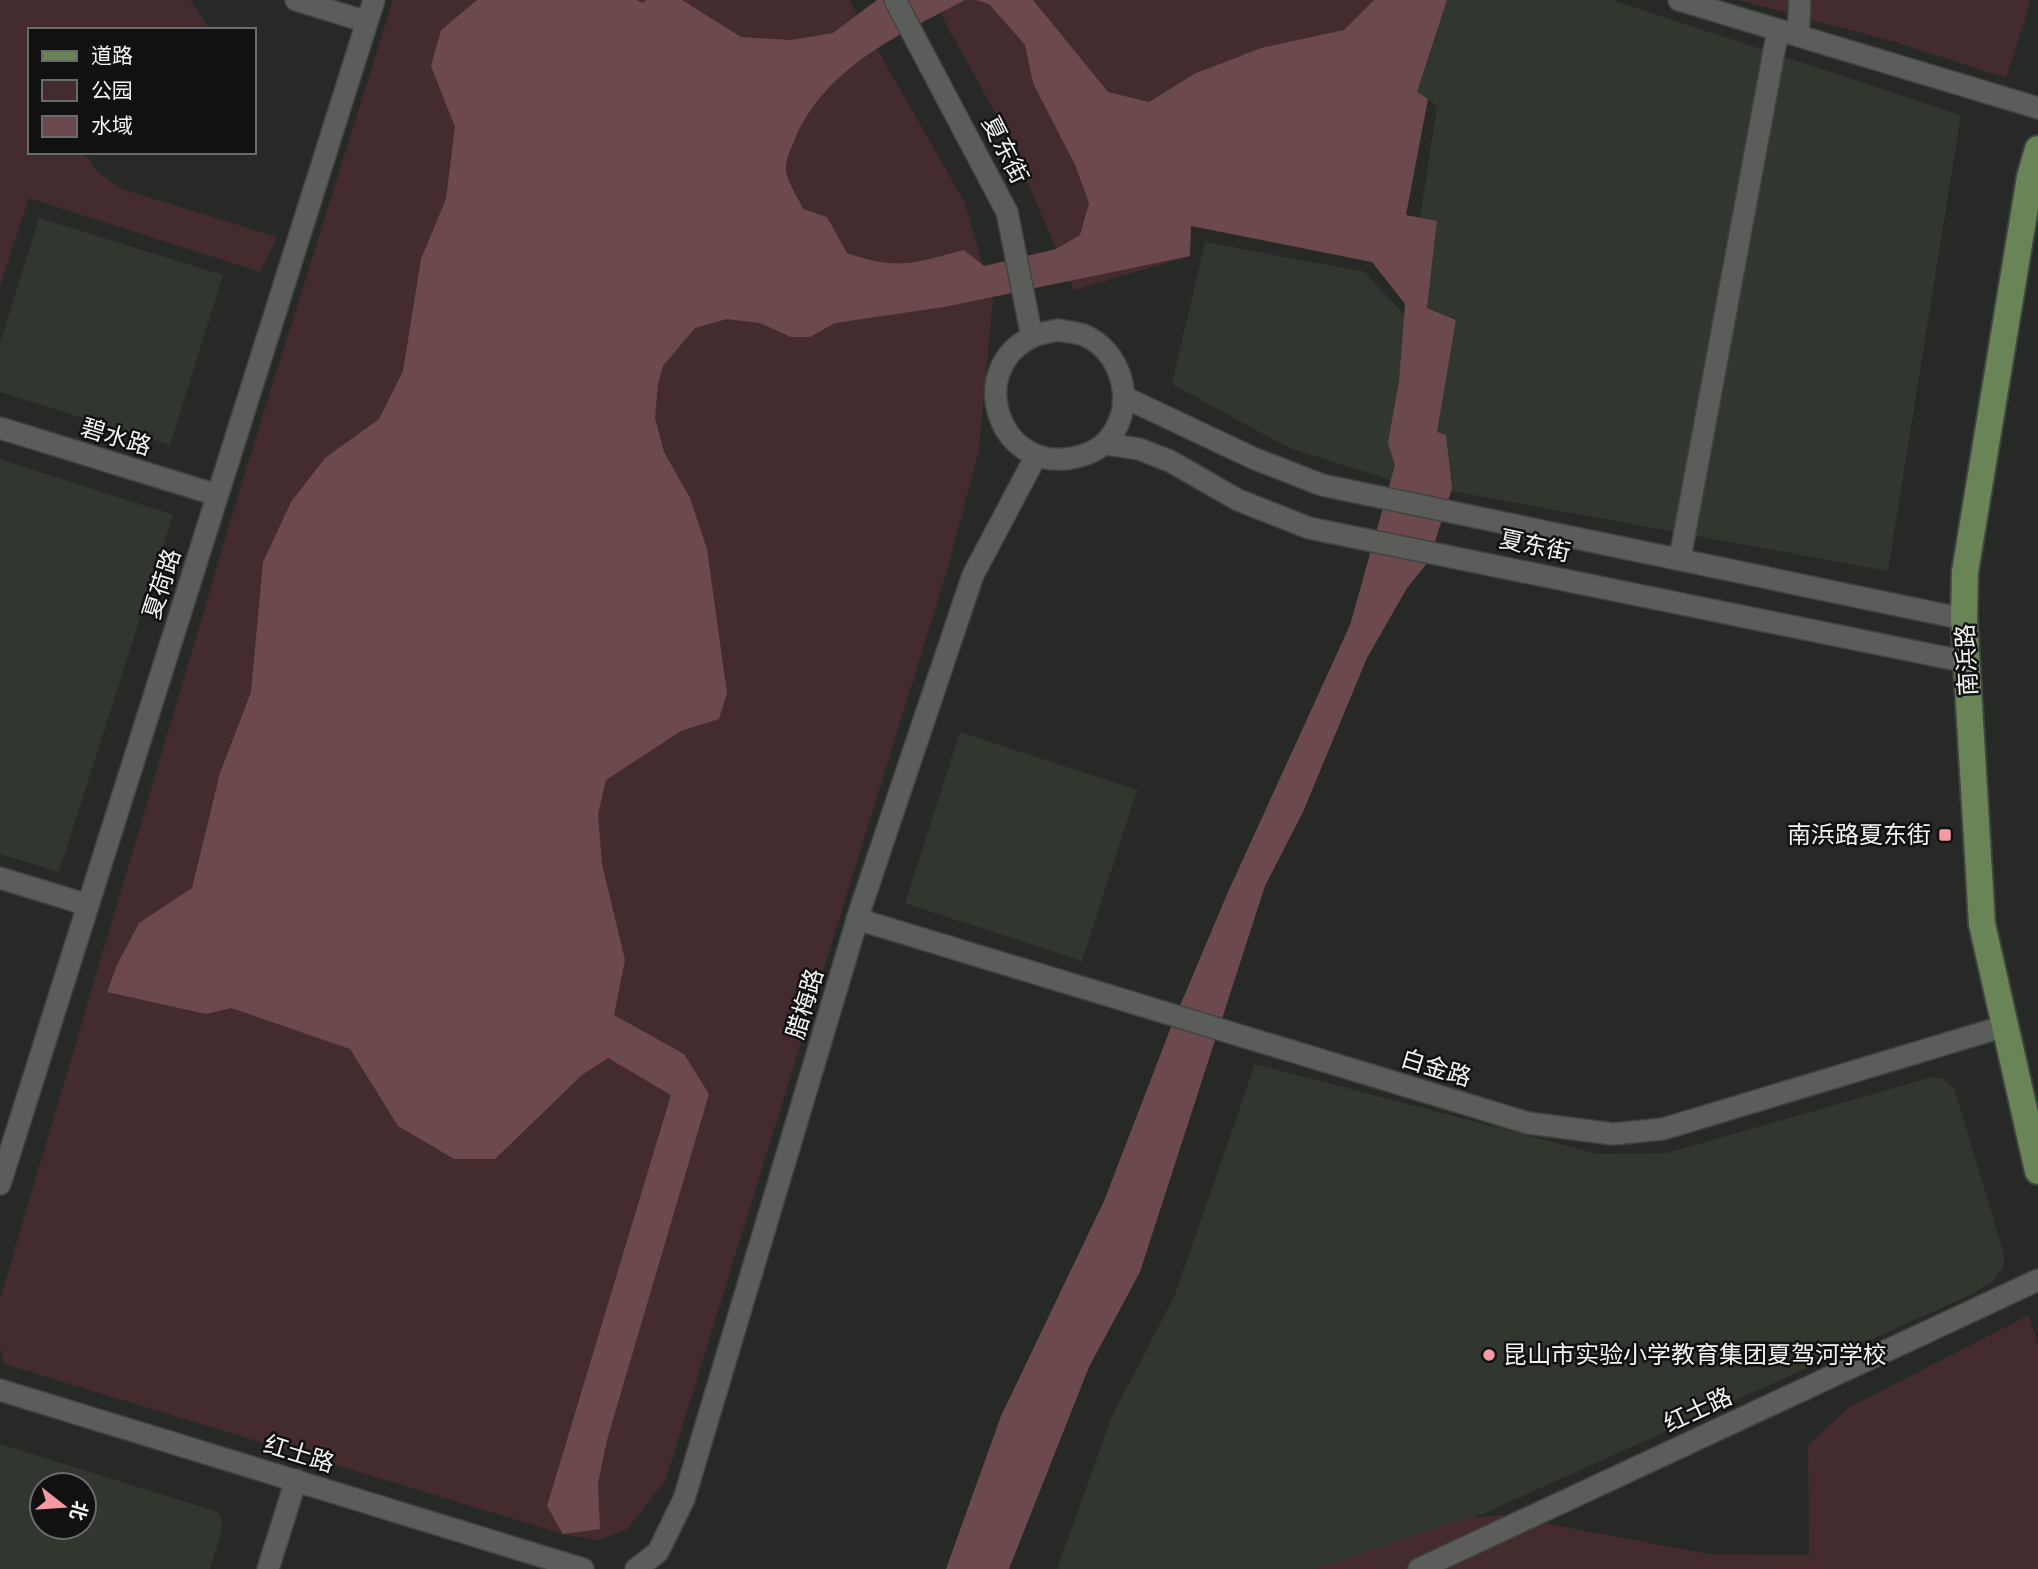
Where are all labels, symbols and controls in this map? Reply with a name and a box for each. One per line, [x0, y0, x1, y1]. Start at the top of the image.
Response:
legend [28, 28, 256, 154]
text: 道路 [91, 41, 133, 69]
text: 公园 [91, 76, 133, 104]
street label: 夏东街 [975, 110, 1037, 189]
text: 水域 [91, 111, 133, 139]
street label: 碧水路 [77, 409, 156, 462]
street label: 夏东街 [1497, 521, 1574, 568]
street label: 夏荷路 [134, 544, 187, 623]
street label: 南浜路 [1947, 623, 1984, 697]
place label: 南浜路夏东街 [1787, 817, 1931, 850]
marker: 南浜路夏东街 [1937, 827, 1953, 843]
street label: 腊梅路 [777, 964, 830, 1043]
street label: 白金路 [1397, 1040, 1476, 1093]
place label: 昆山市实验小学教育集团夏驾河学校 [1503, 1337, 1887, 1370]
marker: 昆山市实验小学教育集团夏驾河学校 [1481, 1347, 1497, 1363]
street label: 红士路 [1658, 1378, 1737, 1439]
street label: 红士路 [260, 1426, 339, 1479]
north arrow [28, 1471, 98, 1541]
text: 北 [64, 1498, 94, 1524]

